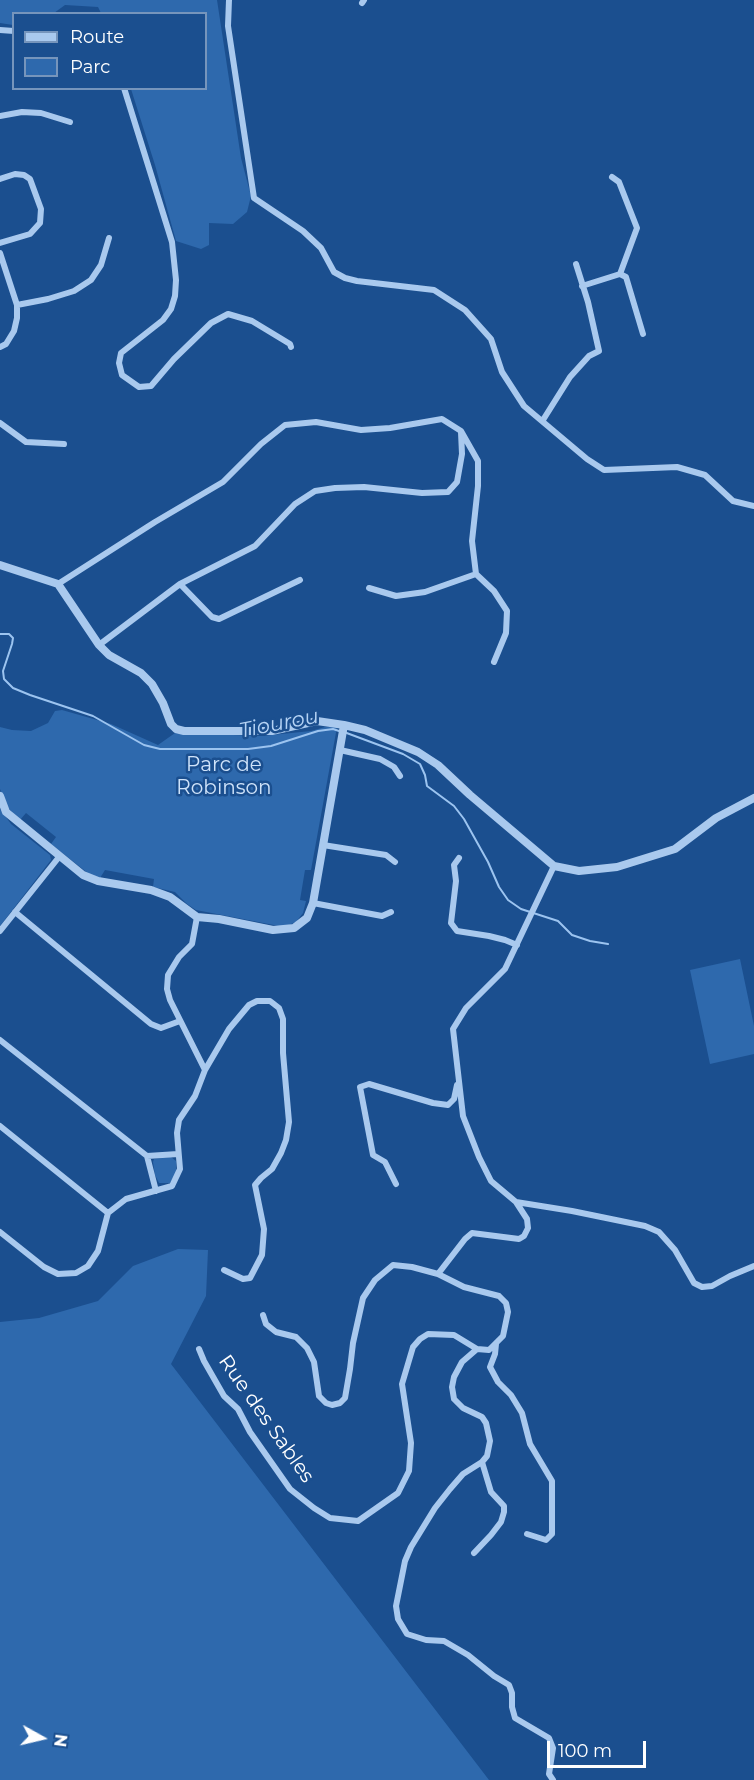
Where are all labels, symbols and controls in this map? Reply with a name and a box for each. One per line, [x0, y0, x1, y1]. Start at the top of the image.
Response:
legend [12, 12, 207, 90]
text: Route [70, 26, 124, 48]
text: Parc [70, 56, 110, 78]
water label: Tiourou [237, 704, 321, 744]
park label: Parc de Robinson [176, 753, 272, 800]
street label: Rue des Sables [213, 1350, 319, 1488]
north arrow [12, 1708, 72, 1768]
scale bar [550, 1729, 649, 1767]
text: N [50, 1733, 71, 1748]
text: 100 m [558, 1740, 612, 1762]

